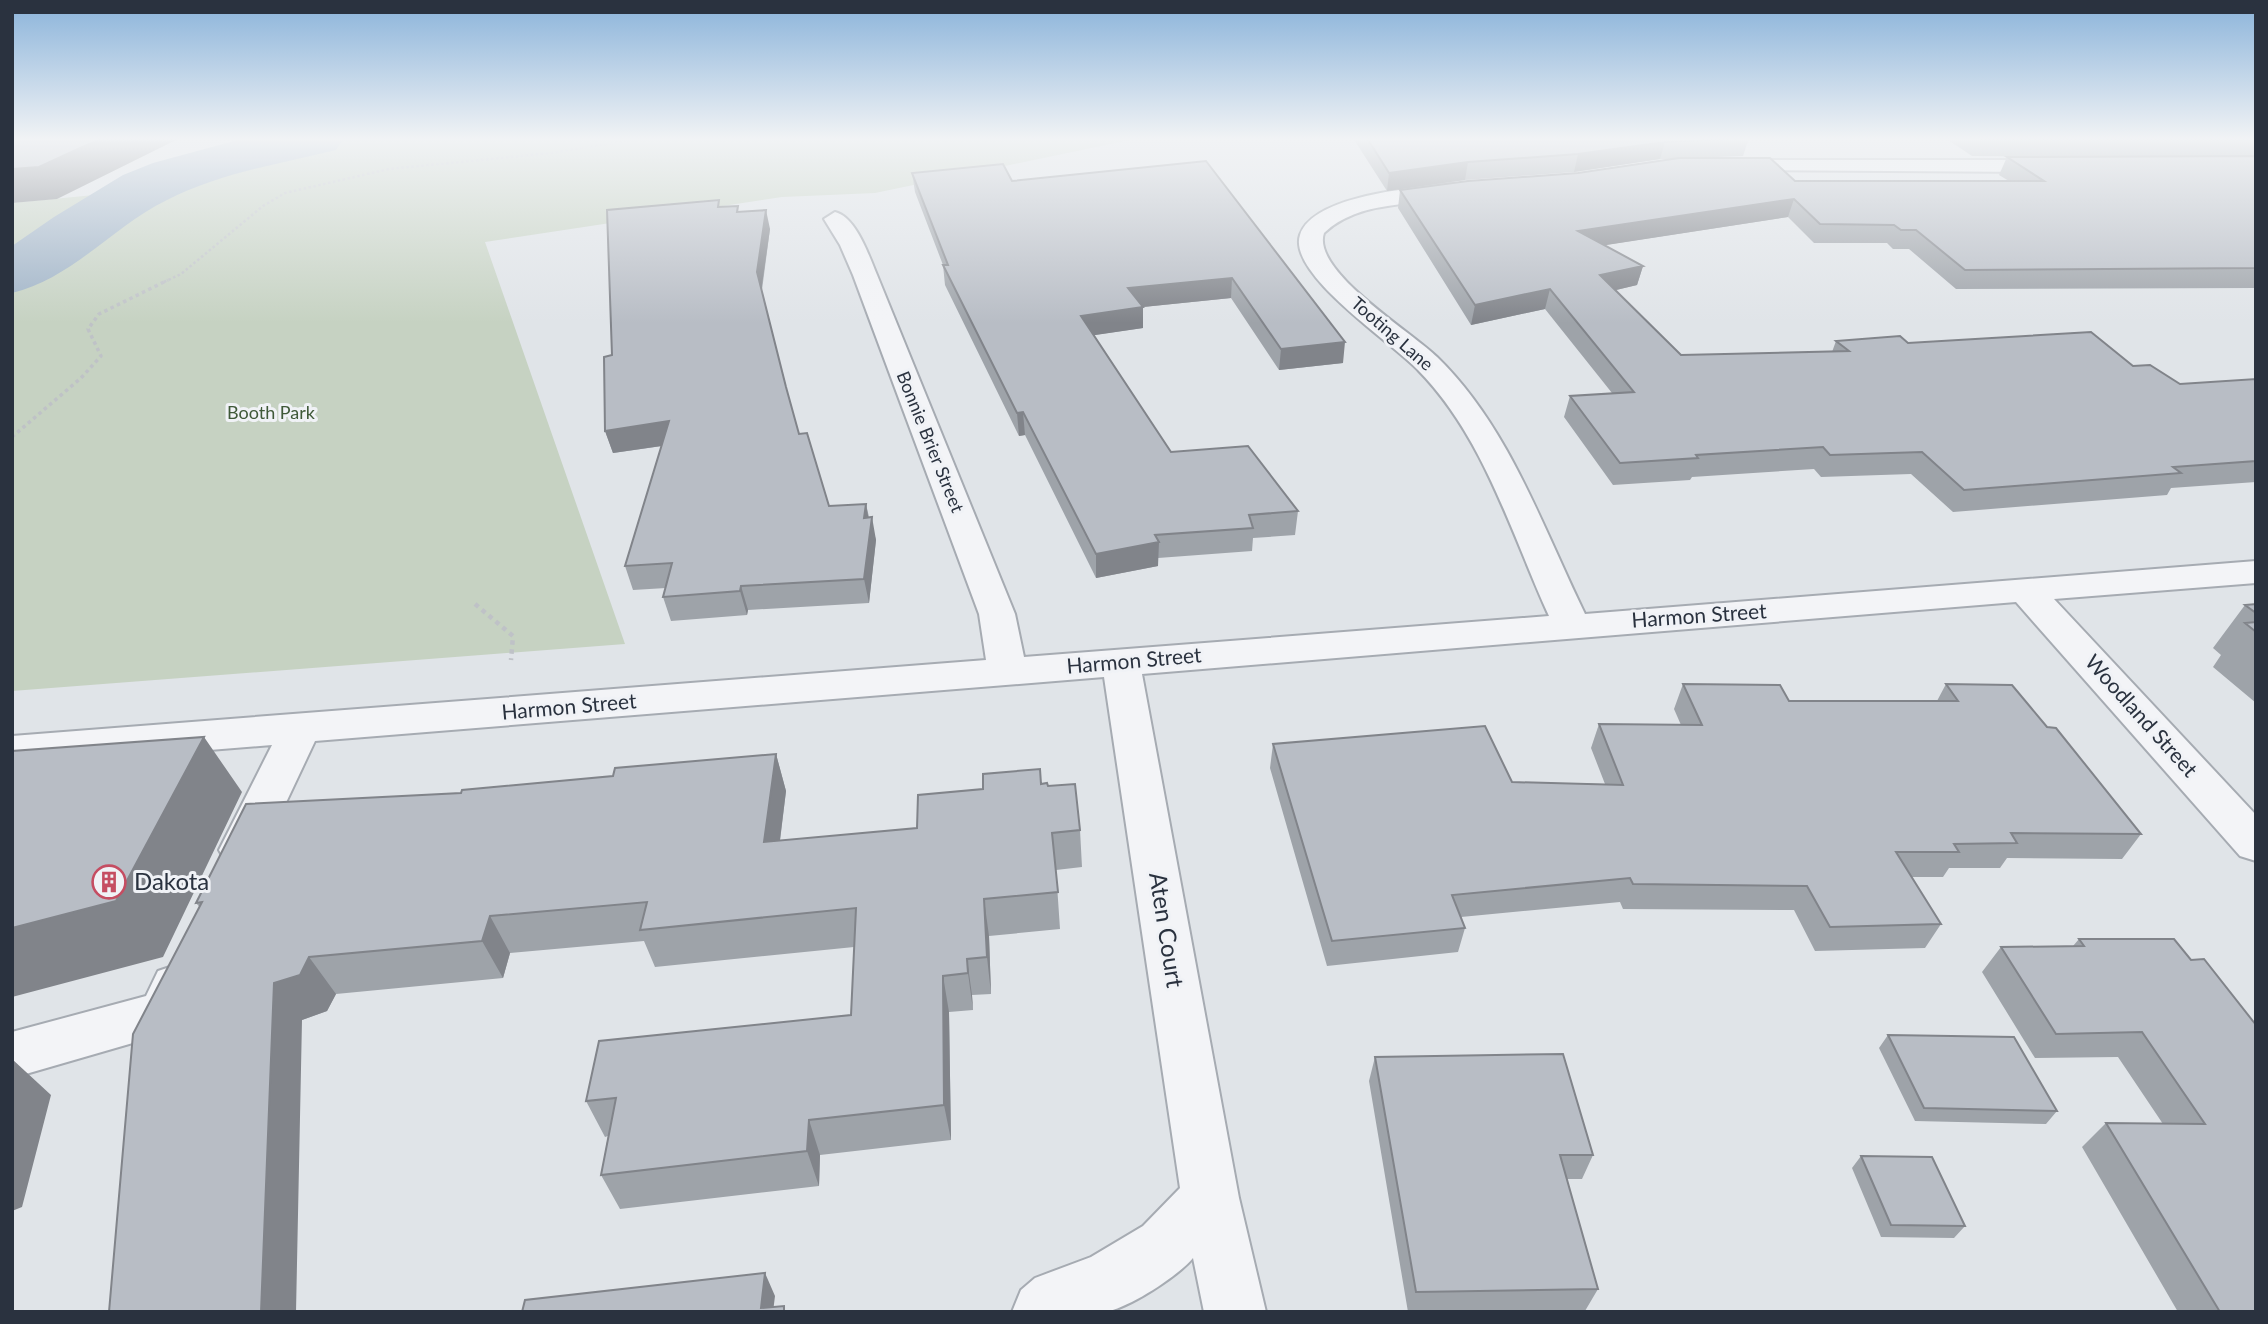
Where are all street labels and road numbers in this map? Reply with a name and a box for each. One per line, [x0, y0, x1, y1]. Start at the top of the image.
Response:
street label: Tooting Lane [1347, 292, 1438, 375]
street label: Bonnie Brier Street [893, 368, 969, 516]
street label: Harmon Street [1631, 597, 1768, 632]
street label: Harmon Street [1065, 641, 1203, 678]
street label: Woodland Street [2081, 649, 2204, 782]
street label: Harmon Street [500, 687, 638, 724]
street label: Aten Court [1144, 870, 1191, 990]

